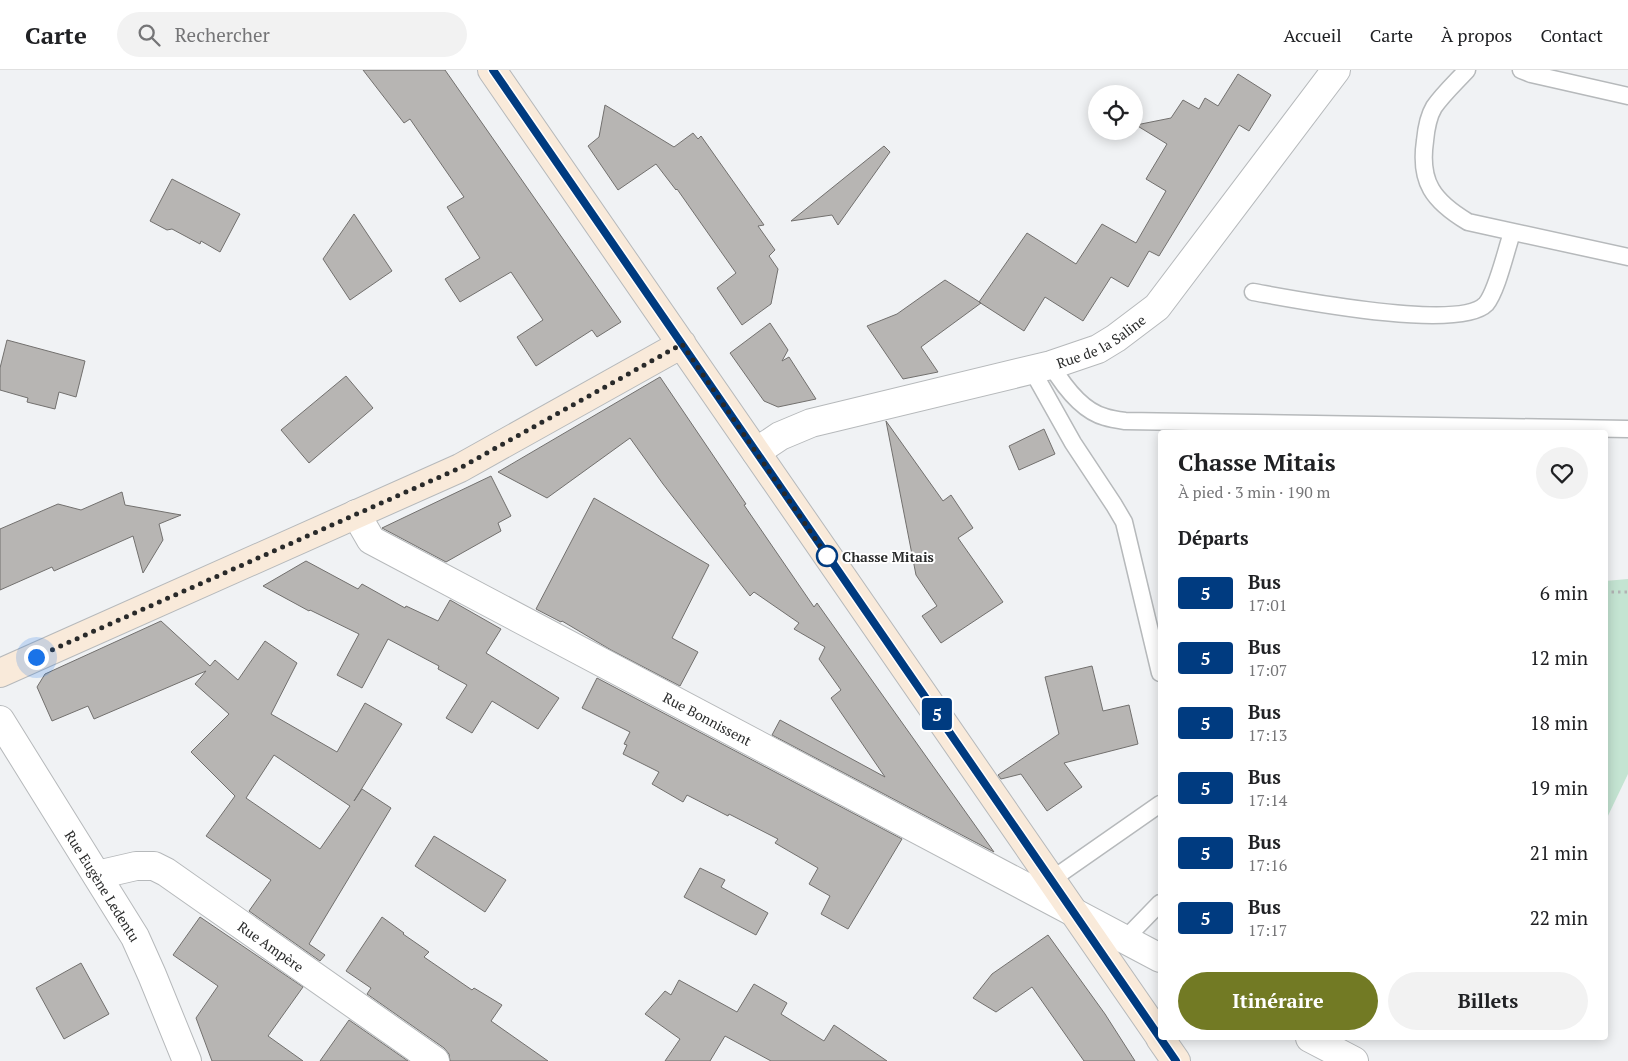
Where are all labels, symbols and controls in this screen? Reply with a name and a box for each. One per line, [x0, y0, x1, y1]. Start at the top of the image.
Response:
search box [117, 12, 467, 57]
text: Carte [25, 19, 87, 51]
icon: search [135, 21, 163, 49]
text: Rechercher [175, 22, 270, 47]
text: Accueil [1283, 23, 1342, 47]
text: Carte [1370, 23, 1413, 47]
text: À propos [1441, 23, 1512, 47]
text: Contact [1540, 23, 1603, 47]
map controls [1088, 85, 1143, 140]
button: locate [1088, 85, 1143, 140]
street label: Rue de la Saline [1054, 310, 1149, 372]
text: Chasse Mitais [1178, 446, 1336, 478]
button: heart [1536, 447, 1588, 499]
text: À pied · 3 min · 190 m [1178, 481, 1330, 503]
text: Départs [1178, 525, 1249, 550]
marker: Chasse Mitais [816, 545, 838, 567]
place label: Chasse Mitais [842, 547, 934, 566]
text: Bus [1248, 569, 1281, 594]
text: 6 min [1540, 580, 1588, 605]
text: 5 [1200, 581, 1211, 605]
text: 17:01 [1248, 594, 1287, 616]
text: Bus [1248, 634, 1281, 659]
your location [24, 645, 49, 670]
text: 12 min [1530, 645, 1588, 670]
text: 5 [1200, 646, 1211, 670]
text: 17:07 [1248, 659, 1287, 681]
street label: Rue Bonnissent [660, 687, 756, 750]
line badge: 5 [921, 698, 953, 730]
text: Bus [1248, 699, 1281, 724]
text: 5 [932, 702, 942, 726]
text: 18 min [1530, 710, 1588, 735]
text: 5 [1200, 711, 1211, 735]
text: 17:13 [1248, 724, 1287, 746]
text: Bus [1248, 764, 1281, 789]
text: 19 min [1530, 775, 1588, 800]
text: 5 [1200, 776, 1211, 800]
text: 17:14 [1248, 789, 1287, 811]
street label: Rue Eugène Ledentu [61, 826, 145, 945]
text: Bus [1248, 829, 1281, 854]
text: 21 min [1530, 840, 1588, 865]
text: 5 [1200, 841, 1211, 865]
text: 17:16 [1248, 854, 1287, 876]
text: Bus [1248, 894, 1281, 919]
text: 22 min [1530, 905, 1588, 930]
text: 5 [1200, 906, 1211, 930]
street label: Rue Ampère [235, 916, 308, 976]
text: 17:17 [1248, 919, 1287, 941]
button: Itinéraire [1178, 972, 1378, 1030]
button: Billets [1388, 972, 1588, 1030]

